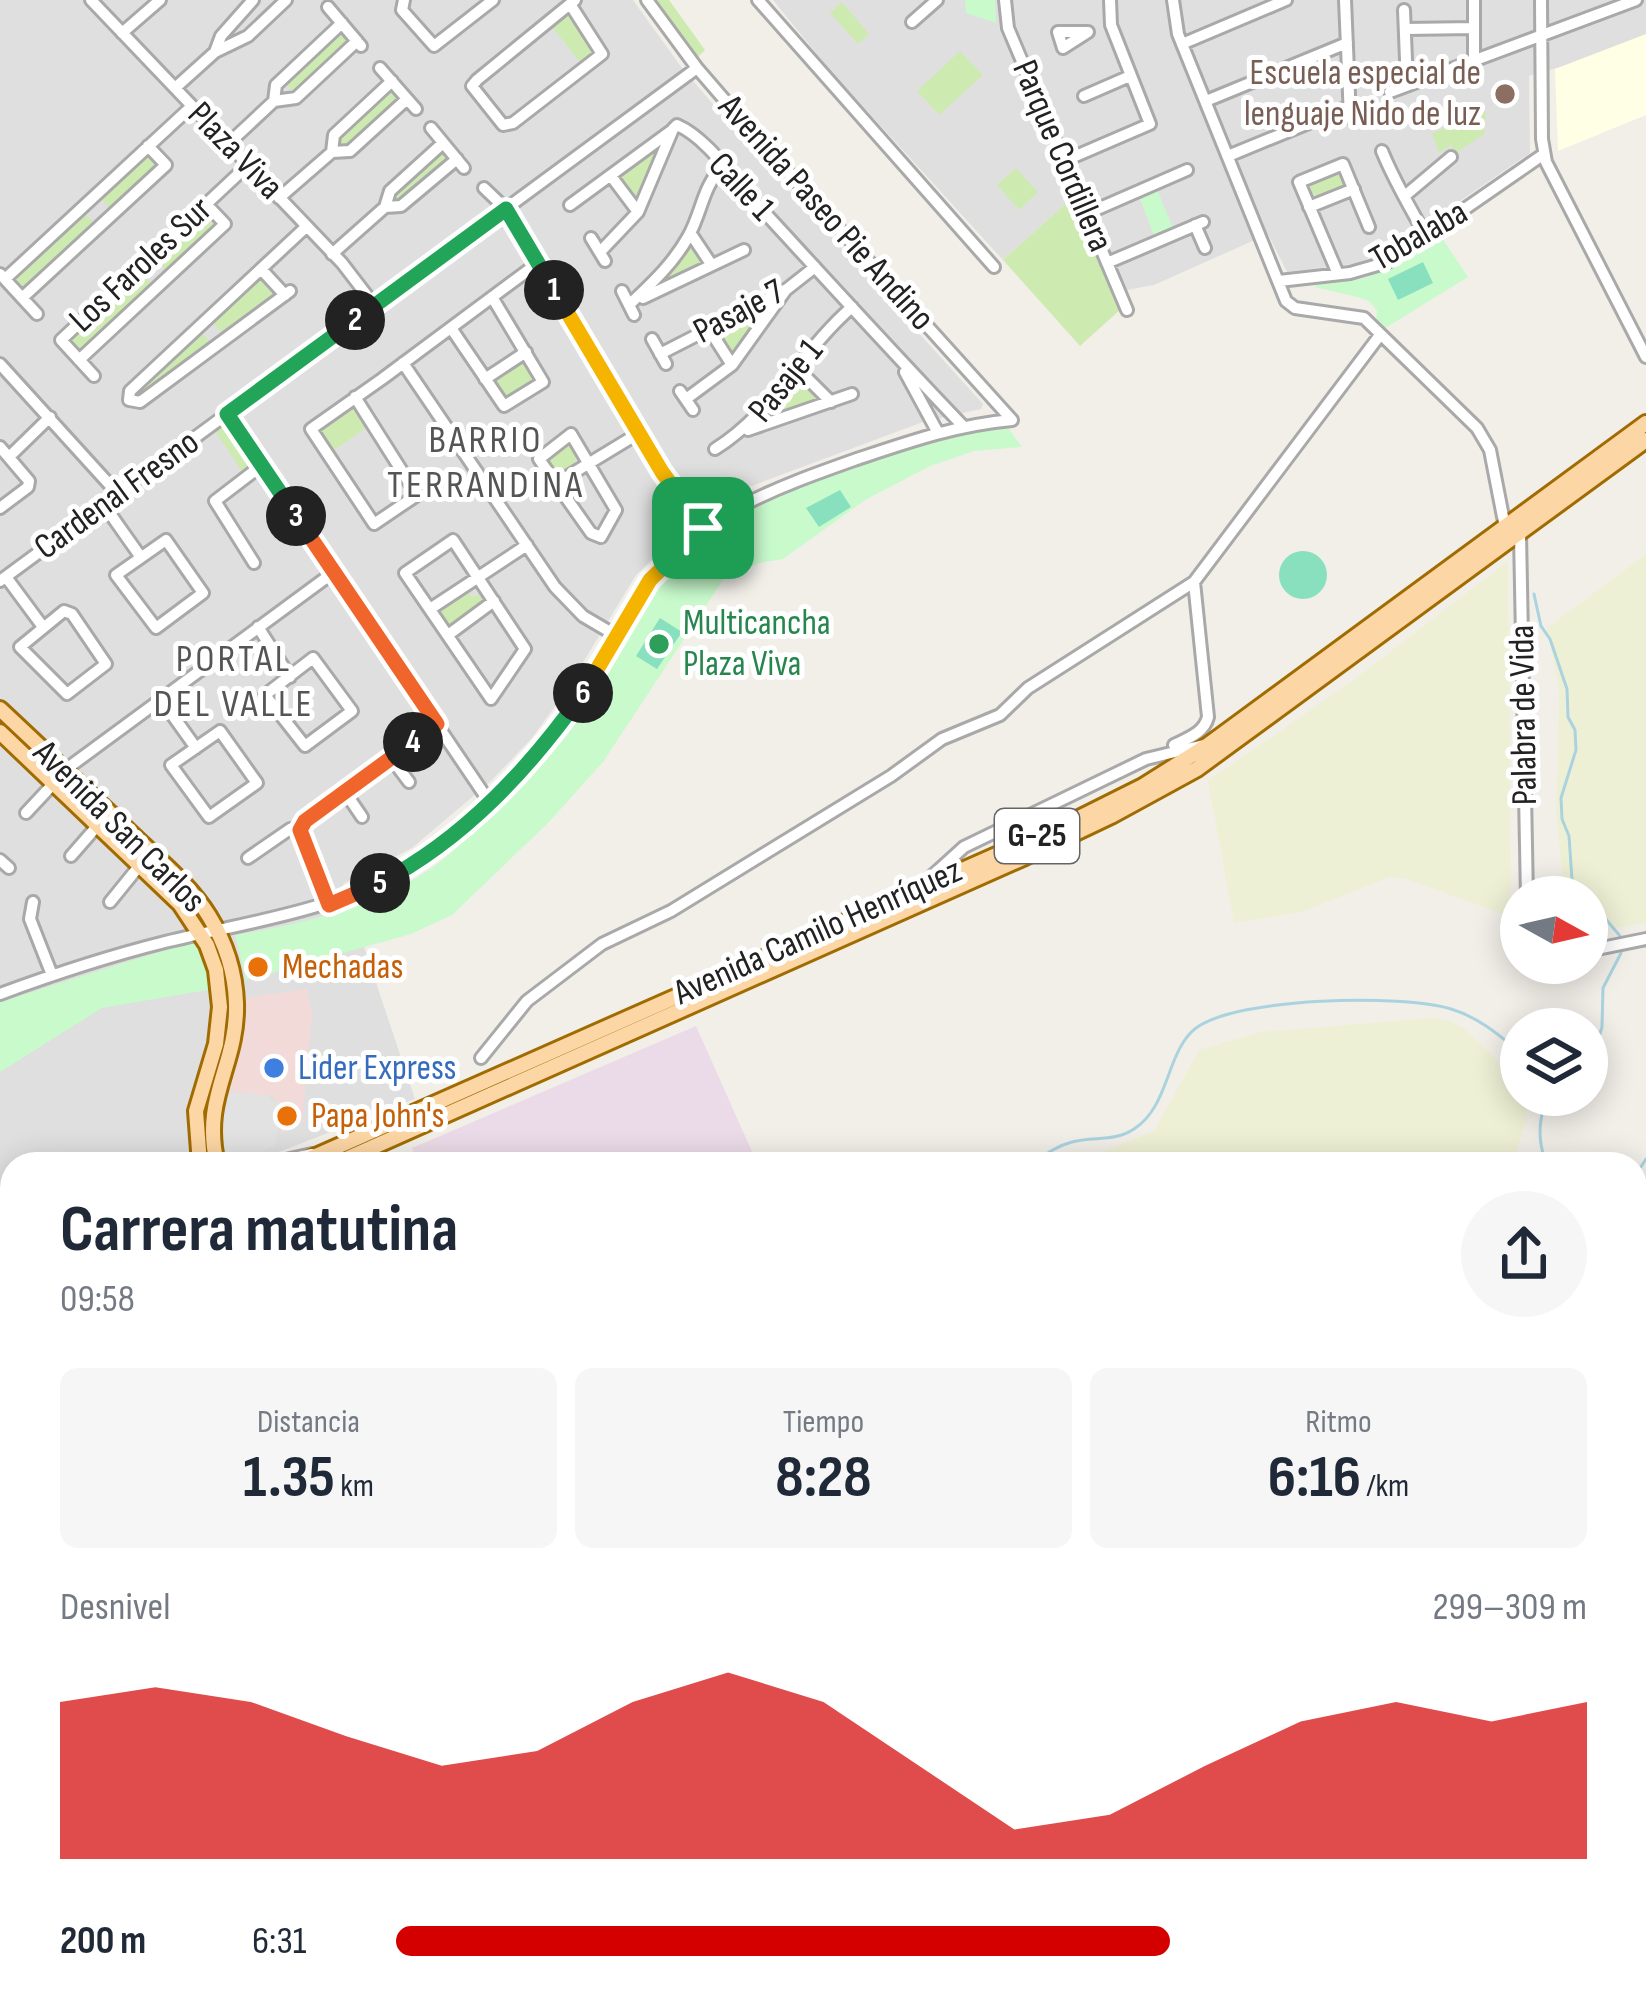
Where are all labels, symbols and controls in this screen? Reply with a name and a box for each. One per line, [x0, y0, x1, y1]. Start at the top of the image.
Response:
place label: Escuela especial de lenguaje Nido de luz [1244, 52, 1481, 136]
street label: Parque Cordillera [1002, 54, 1122, 258]
marker: Escuela especial de lenguaje Nido de luz [1492, 81, 1518, 107]
street label: Avenida Paseo Pie Andino [708, 86, 943, 340]
street label: Plaza Viva [178, 93, 292, 209]
street label: Calle 1 [699, 144, 783, 230]
street label: Los Faroles Sur [61, 188, 221, 342]
street label: Tobalaba [1363, 191, 1475, 281]
pin: 1 [524, 260, 584, 320]
text: 1 [548, 270, 560, 310]
street label: Pasaje 7 [686, 270, 792, 354]
pin: 2 [325, 290, 385, 350]
text: 2 [348, 300, 362, 340]
street label: Pasaje 1 [740, 330, 833, 431]
district label: BARRIO TERRANDINA [387, 417, 585, 509]
street label: Cardenal Fresno [26, 421, 208, 569]
pin [652, 477, 754, 579]
pin: 3 [266, 486, 326, 546]
icon: arrive [670, 495, 736, 561]
text: 3 [289, 496, 303, 536]
place label: Multicancha Plaza Viva [683, 602, 831, 686]
street label: Palabra de Vida [1501, 624, 1547, 806]
marker: Multicancha Plaza Viva [646, 631, 672, 657]
district label: PORTAL DEL VALLE [154, 636, 314, 728]
pin: 6 [553, 663, 613, 723]
text: 6 [575, 673, 591, 713]
pin: 4 [383, 712, 443, 772]
text: 4 [405, 722, 421, 762]
street label: Avenida San Carlos [23, 731, 214, 922]
road number: G-25 [995, 809, 1079, 863]
street label: Avenida Camilo Henríquez [667, 849, 969, 1015]
pin: 5 [350, 853, 410, 913]
text: 5 [373, 863, 387, 903]
north arrow [1500, 876, 1608, 984]
map controls [1500, 876, 1608, 1116]
place label: Mechadas [282, 946, 403, 989]
marker: Mechadas [245, 954, 271, 980]
button: layers [1500, 1008, 1608, 1116]
place label: Lider Express [298, 1047, 456, 1090]
marker: Lider Express [261, 1055, 287, 1081]
place label: Papa John's [311, 1095, 444, 1138]
marker: Papa John's [274, 1103, 300, 1129]
text: Carrera matutina [60, 1191, 458, 1270]
button: share [1461, 1191, 1587, 1317]
text: 09:58 [60, 1276, 135, 1323]
text: Distancia [257, 1402, 360, 1442]
text: Tiempo [783, 1402, 864, 1442]
text: Ritmo [1305, 1402, 1372, 1442]
text: 1.35 [243, 1442, 335, 1514]
text: 8:28 [775, 1442, 872, 1514]
text: 6:16 [1268, 1442, 1361, 1514]
text: km [335, 1466, 374, 1506]
text: /km [1361, 1466, 1409, 1506]
text: Desnivel [60, 1584, 171, 1631]
text: 299–309 m [1432, 1584, 1587, 1631]
text: 200 m [60, 1918, 146, 1965]
text: 6:31 [252, 1918, 306, 1965]

